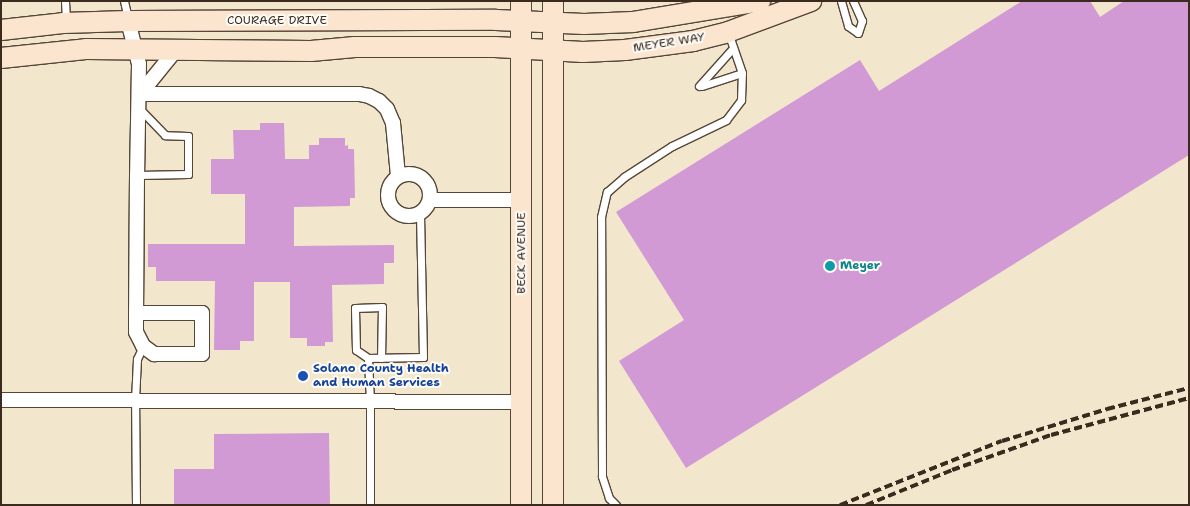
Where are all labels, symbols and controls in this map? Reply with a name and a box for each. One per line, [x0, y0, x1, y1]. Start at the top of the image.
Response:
street label: COURAGE DRIVE [227, 14, 327, 28]
street label: MEYER WAY [632, 30, 706, 56]
street label: BECK AVENUE [515, 212, 529, 294]
place label: Meyer [840, 259, 880, 273]
marker: Meyer [824, 260, 836, 272]
place label: Solano County Health and Human Services [313, 362, 449, 390]
marker: Solano County Health and Human Services [297, 370, 309, 382]

